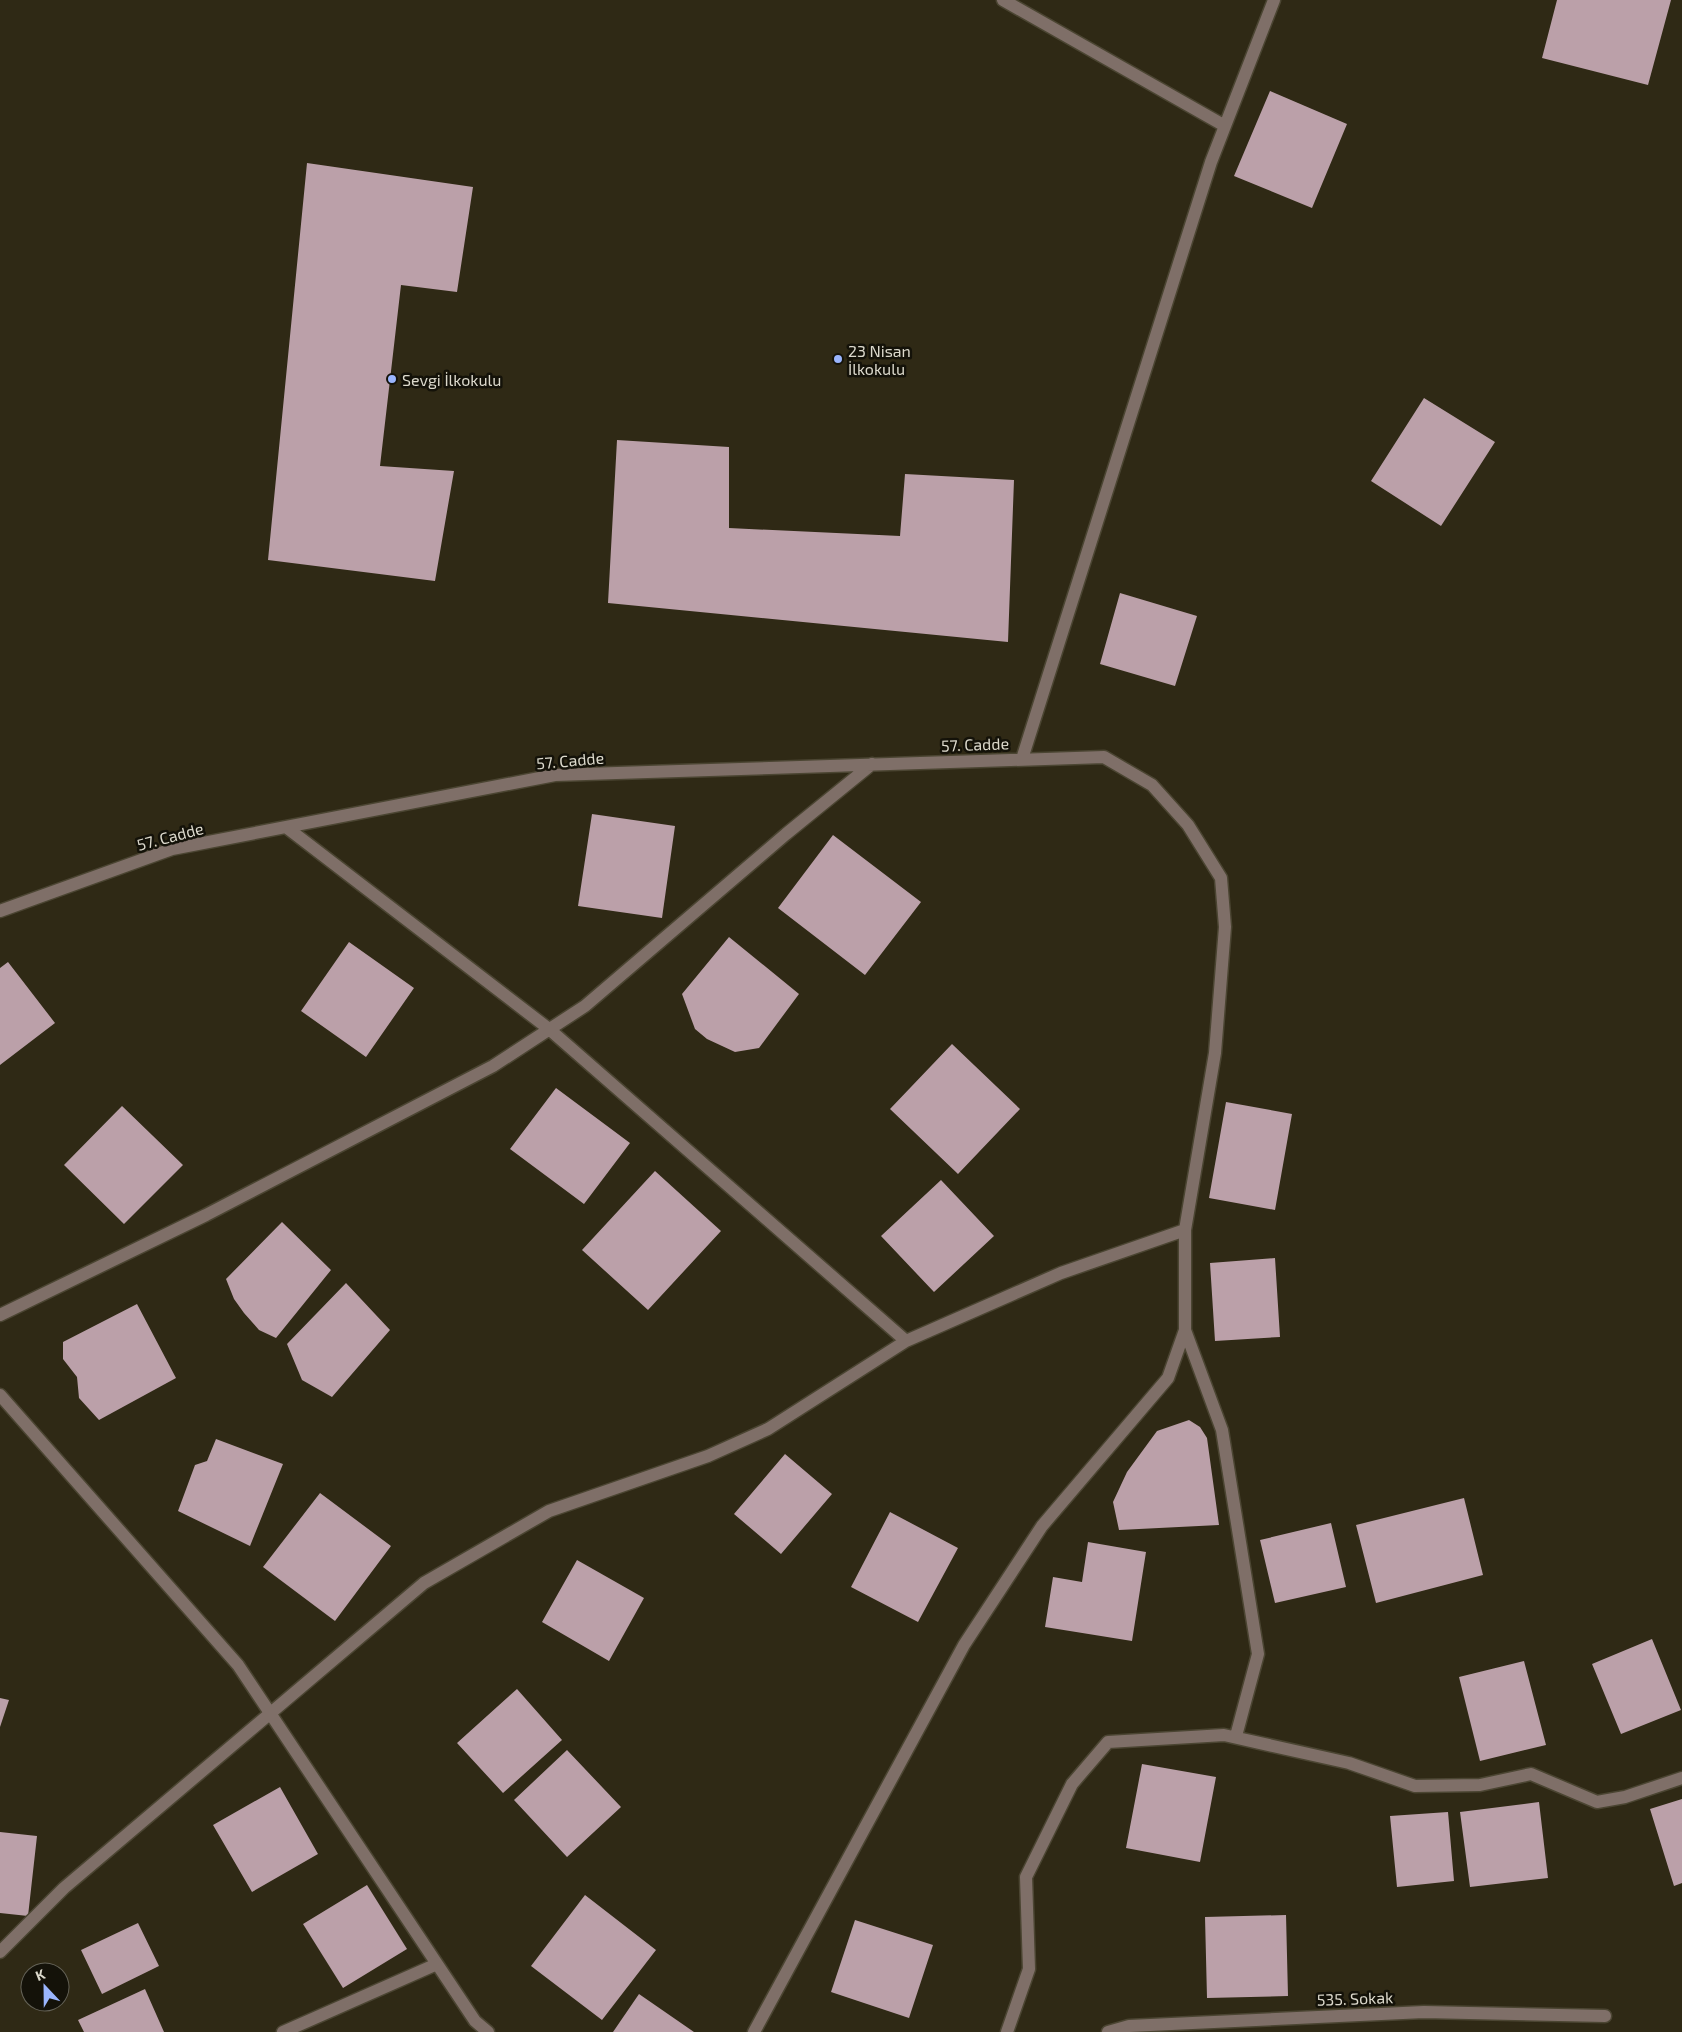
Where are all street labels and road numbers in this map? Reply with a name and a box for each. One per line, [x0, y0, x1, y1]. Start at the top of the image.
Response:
street label: 57. Cadde [941, 733, 1009, 755]
street label: 57. Cadde [535, 748, 605, 772]
street label: 57. Cadde [135, 818, 205, 854]
street label: 535. Sokak [1316, 1987, 1394, 2009]

